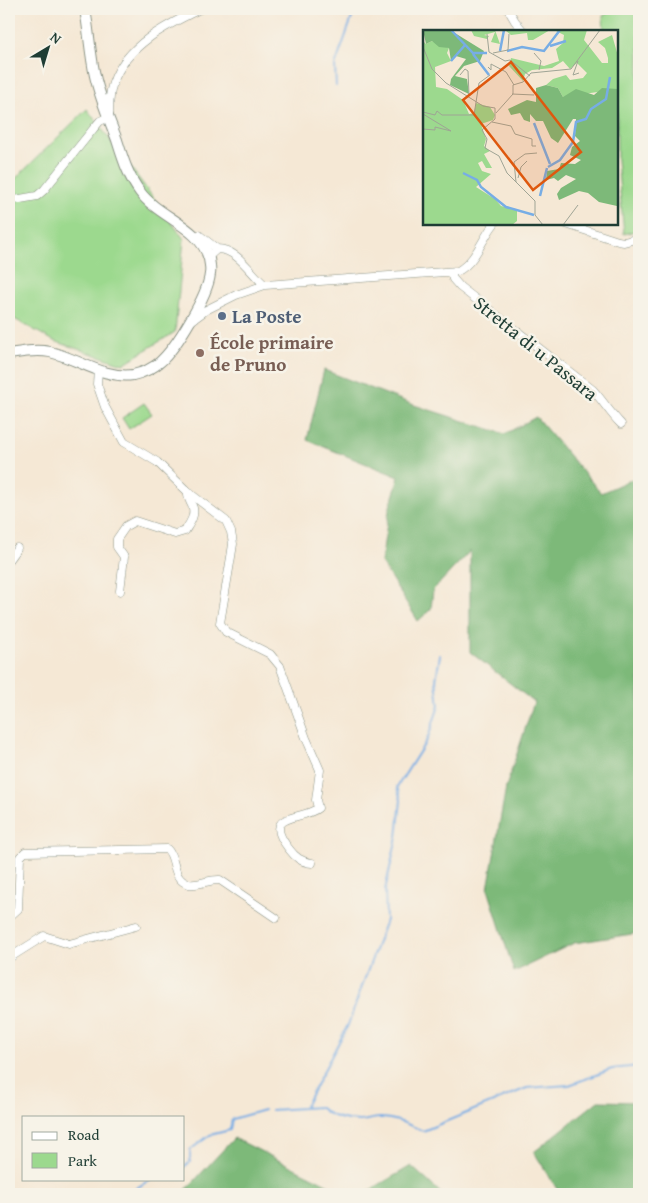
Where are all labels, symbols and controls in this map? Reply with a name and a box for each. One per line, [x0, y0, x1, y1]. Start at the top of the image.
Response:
north arrow [22, 22, 72, 72]
text: N [46, 27, 66, 49]
inset map [423, 30, 618, 225]
street label: Stretta di u Passara [468, 289, 604, 407]
place label: La Poste [232, 302, 302, 330]
marker: La Poste [216, 310, 228, 322]
place label: École primaire de Pruno [210, 328, 334, 378]
marker: École primaire de Pruno [194, 347, 206, 359]
legend [22, 1116, 185, 1180]
text: Road [68, 1124, 99, 1145]
text: Park [68, 1150, 97, 1171]

